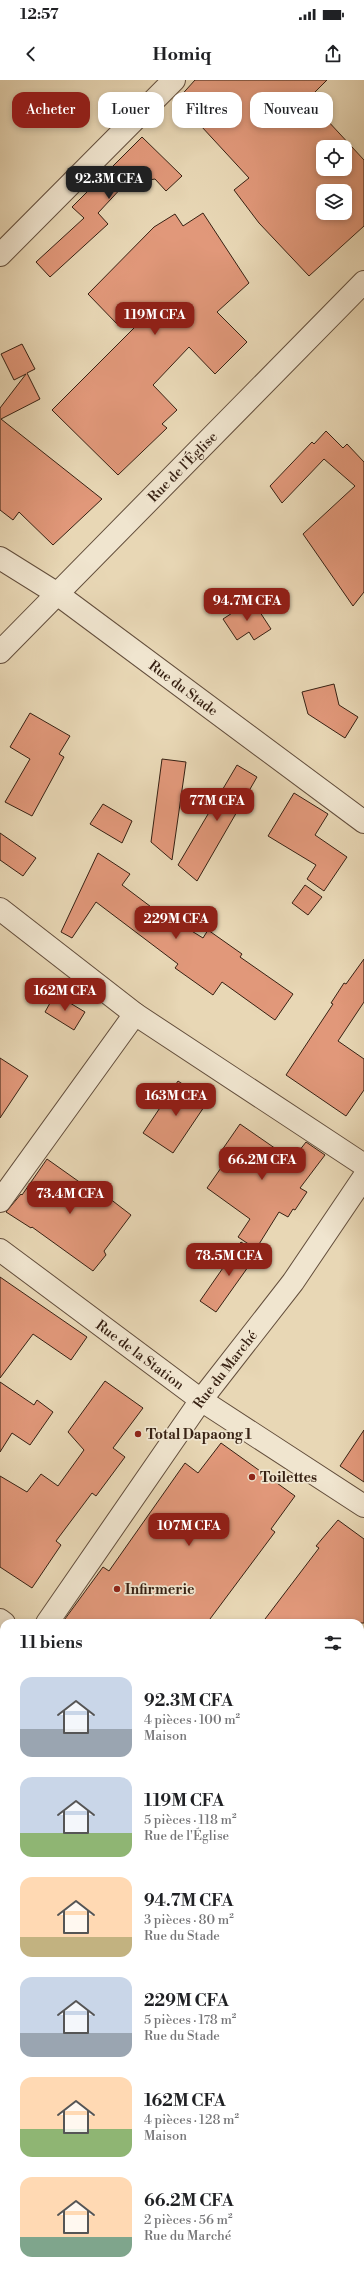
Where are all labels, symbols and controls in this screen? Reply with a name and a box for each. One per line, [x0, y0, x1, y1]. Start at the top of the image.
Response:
text: 12:57 [20, 5, 59, 24]
icon: back [20, 43, 42, 65]
text: Homiq [153, 43, 211, 66]
icon: share [322, 43, 344, 65]
chip: Acheter [12, 92, 90, 128]
chip: Louer [98, 92, 164, 128]
chip: Filtres [172, 92, 242, 128]
chip: Nouveau [250, 92, 333, 128]
map controls [316, 140, 352, 220]
button: locate [316, 140, 352, 176]
pin: 92.3M CFA [63, 166, 155, 200]
text: 92.3M CFA [75, 171, 143, 187]
button: layers [316, 184, 352, 220]
pin: 119M CFA [114, 302, 196, 336]
text: 119M CFA [124, 307, 186, 323]
street label: Rue de l'Église [144, 428, 222, 506]
pin: 94.7M CFA [201, 588, 293, 622]
text: 94.7M CFA [213, 593, 281, 609]
street label: Rue du Stade [145, 657, 221, 720]
pin: 77M CFA [180, 788, 254, 822]
text: 77M CFA [189, 793, 245, 809]
pin: 229M CFA [135, 906, 217, 940]
text: 229M CFA [144, 911, 208, 927]
pin: 162M CFA [24, 978, 106, 1012]
text: 162M CFA [34, 983, 96, 999]
pin: 163M CFA [135, 1083, 217, 1117]
text: 163M CFA [145, 1088, 207, 1104]
pin: 66.2M CFA [216, 1147, 308, 1181]
text: 66.2M CFA [228, 1152, 296, 1168]
pin: 73.4M CFA [24, 1181, 116, 1215]
text: 73.4M CFA [36, 1186, 104, 1202]
pin: 78.5M CFA [183, 1243, 275, 1277]
text: 78.5M CFA [195, 1248, 263, 1264]
street label: Rue de la Station [92, 1317, 188, 1395]
street label: Rue du Marché [190, 1327, 262, 1412]
place label: Total Dapaong 1 [146, 1426, 252, 1444]
marker: Total Dapaong 1 [133, 1429, 143, 1439]
place label: Toilettes [260, 1469, 317, 1487]
marker: Toilettes [247, 1472, 257, 1482]
pin: 107M CFA [148, 1513, 230, 1547]
text: 107M CFA [157, 1518, 221, 1534]
place label: Infirmerie [125, 1581, 195, 1599]
marker: Infirmerie [112, 1584, 122, 1594]
text: 11 biens [20, 1632, 83, 1654]
icon: filters [322, 1632, 344, 1654]
text: 92.3M CFA [144, 1690, 233, 1712]
icon: home [52, 1693, 100, 1741]
text: 4 pièces · 100 m² [144, 1712, 240, 1728]
text: Maison [144, 1728, 187, 1744]
text: 119M CFA [144, 1790, 224, 1812]
icon: home [52, 1793, 100, 1841]
text: 5 pièces · 118 m² [144, 1812, 237, 1828]
text: Rue de l'Église [144, 1828, 229, 1844]
text: 94.7M CFA [144, 1890, 233, 1912]
icon: home [52, 1893, 100, 1941]
text: 3 pièces · 80 m² [144, 1912, 234, 1928]
text: Rue du Stade [144, 1928, 220, 1944]
text: 229M CFA [144, 1990, 229, 2012]
icon: home [52, 1993, 100, 2041]
text: 5 pièces · 178 m² [144, 2012, 236, 2028]
text: Rue du Stade [144, 2028, 220, 2044]
text: 162M CFA [144, 2090, 226, 2112]
icon: home [52, 2093, 100, 2141]
text: 4 pièces · 128 m² [144, 2112, 239, 2128]
text: Maison [144, 2128, 187, 2144]
text: 66.2M CFA [144, 2190, 234, 2212]
icon: home [52, 2193, 100, 2241]
text: 2 pièces · 56 m² [144, 2212, 232, 2228]
text: Rue du Marché [144, 2228, 231, 2244]

